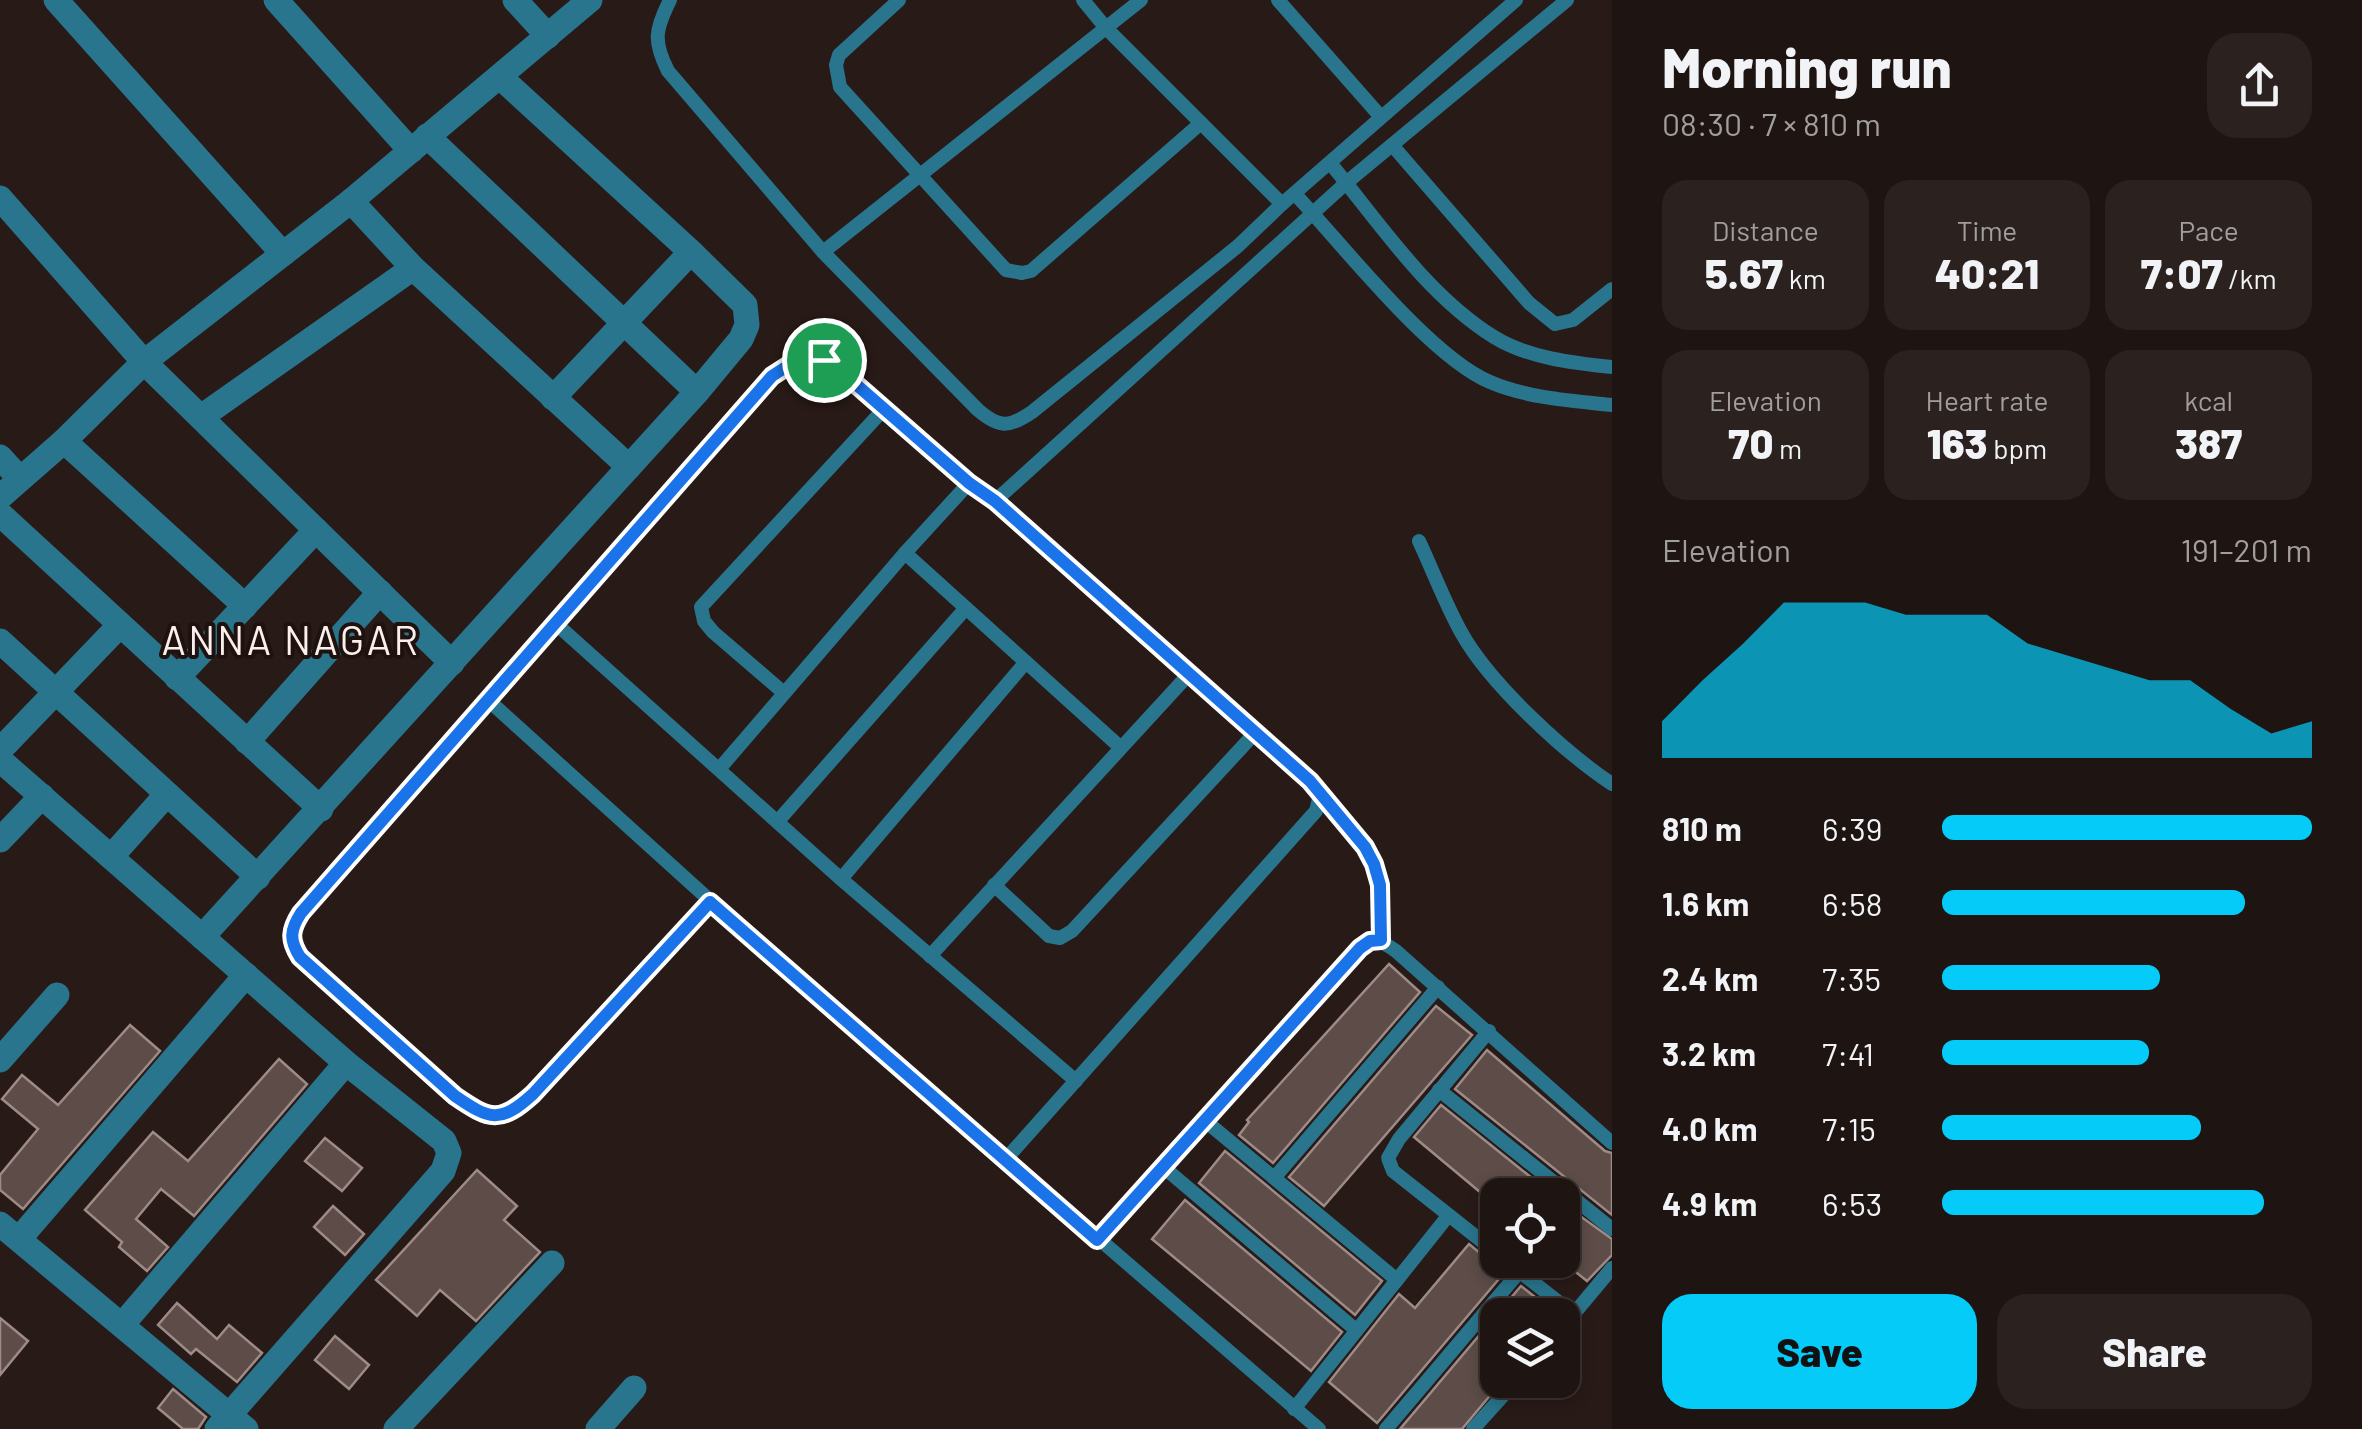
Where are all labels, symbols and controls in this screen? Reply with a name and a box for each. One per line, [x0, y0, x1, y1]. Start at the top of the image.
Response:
text: Morning run [1662, 33, 1952, 99]
button: share [2207, 33, 2312, 138]
text: 08:30 · 7 × 810 m [1662, 104, 1881, 142]
text: Distance [1712, 213, 1819, 247]
text: Time [1957, 213, 2017, 247]
text: Pace [2179, 213, 2239, 247]
text: 5.67 [1705, 247, 1783, 297]
text: 40:21 [1935, 247, 2039, 297]
text: 7:07 [2141, 247, 2223, 297]
text: km [1783, 261, 1826, 295]
text: /km [2223, 261, 2277, 295]
pin [782, 318, 867, 403]
icon: arrive [797, 333, 852, 388]
text: Elevation [1709, 383, 1822, 417]
text: Heart rate [1926, 383, 2048, 417]
text: kcal [2184, 383, 2233, 417]
text: 70 [1728, 417, 1774, 467]
text: 163 [1927, 417, 1988, 467]
text: 387 [2175, 417, 2242, 467]
text: m [1774, 431, 1802, 465]
text: bpm [1988, 431, 2047, 465]
text: Elevation [1662, 530, 1791, 568]
text: 191–201 m [2181, 530, 2312, 568]
district label: ANNA NAGAR [161, 615, 421, 663]
text: 810 m [1662, 809, 1742, 847]
text: 6:39 [1822, 809, 1882, 847]
text: 1.6 km [1662, 884, 1749, 922]
text: 6:58 [1822, 884, 1882, 922]
text: 2.4 km [1662, 959, 1758, 997]
text: 7:35 [1822, 959, 1881, 997]
text: 3.2 km [1662, 1034, 1756, 1072]
text: 7:41 [1822, 1034, 1874, 1072]
text: 4.0 km [1662, 1109, 1758, 1147]
text: 7:15 [1822, 1109, 1876, 1147]
map controls [1480, 1178, 1580, 1398]
button: locate [1480, 1178, 1580, 1278]
text: 4.9 km [1662, 1184, 1757, 1222]
text: 6:53 [1822, 1184, 1882, 1222]
button: Save [1662, 1294, 1977, 1409]
button: Share [1997, 1294, 2312, 1409]
button: layers [1480, 1298, 1580, 1398]

